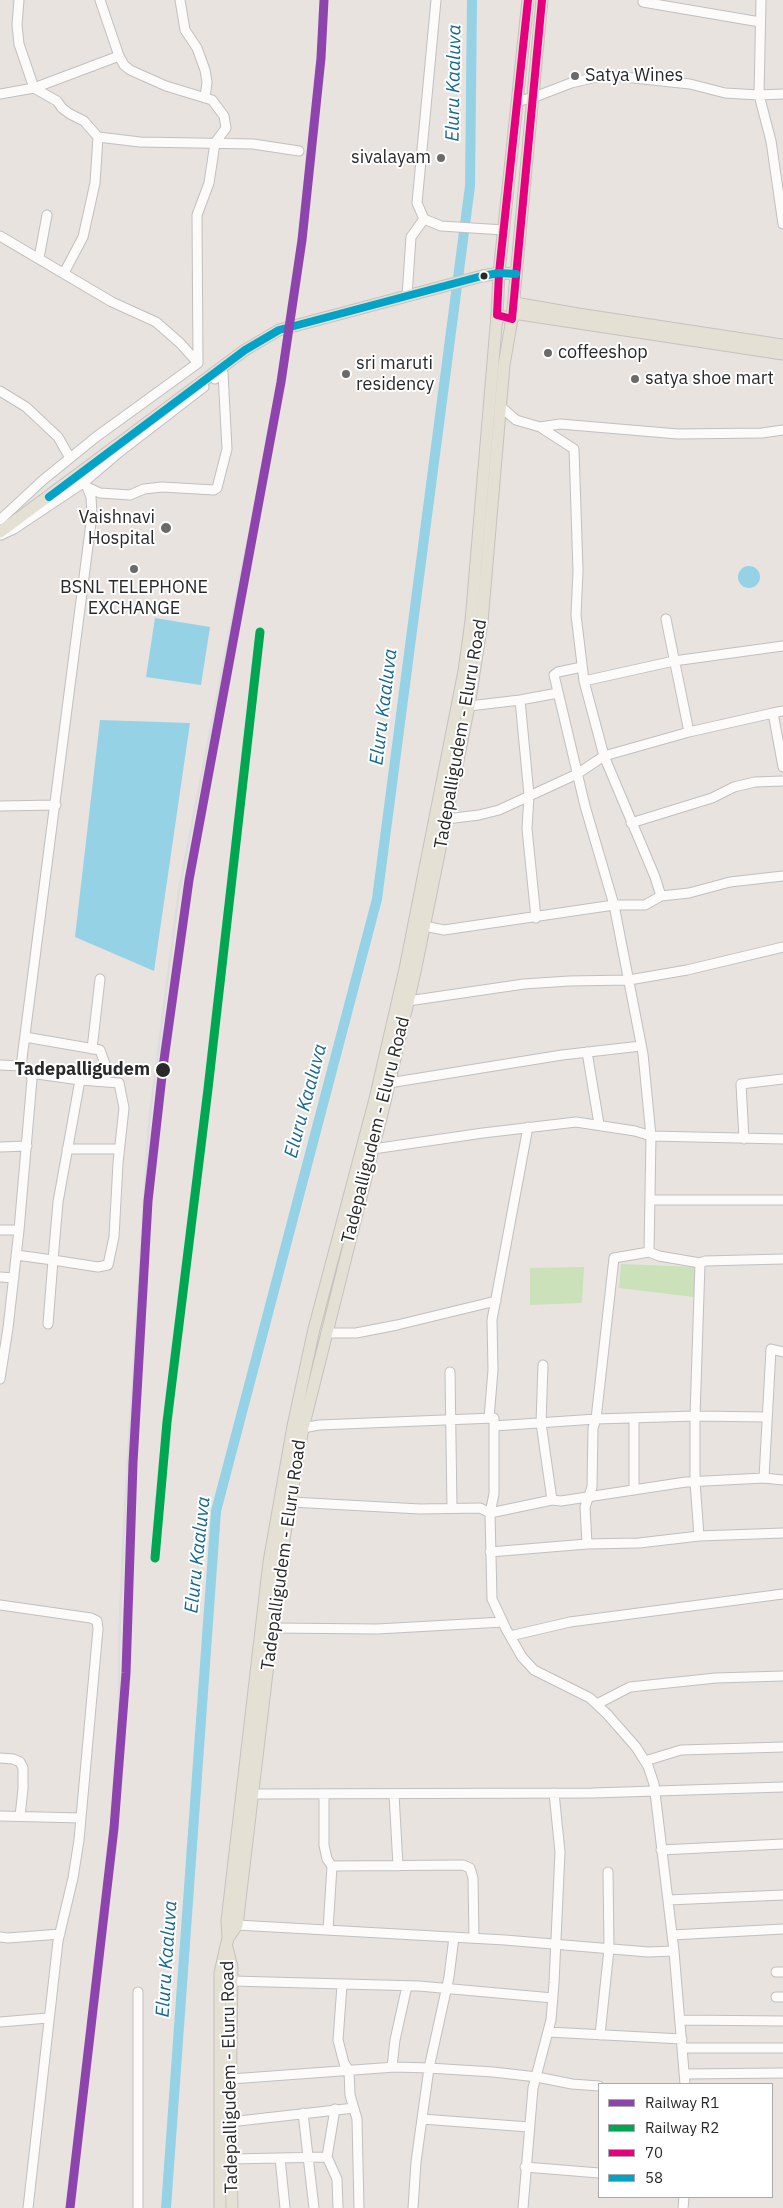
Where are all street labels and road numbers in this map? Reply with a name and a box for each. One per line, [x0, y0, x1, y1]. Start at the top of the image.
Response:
street label: Tadepalligudem - Eluru Road [430, 618, 492, 850]
street label: Tadepalligudem - Eluru Road [337, 1015, 415, 1245]
street label: Tadepalligudem - Eluru Road [257, 1438, 311, 1672]
street label: Tadepalligudem - Eluru Road [217, 1960, 243, 2194]

